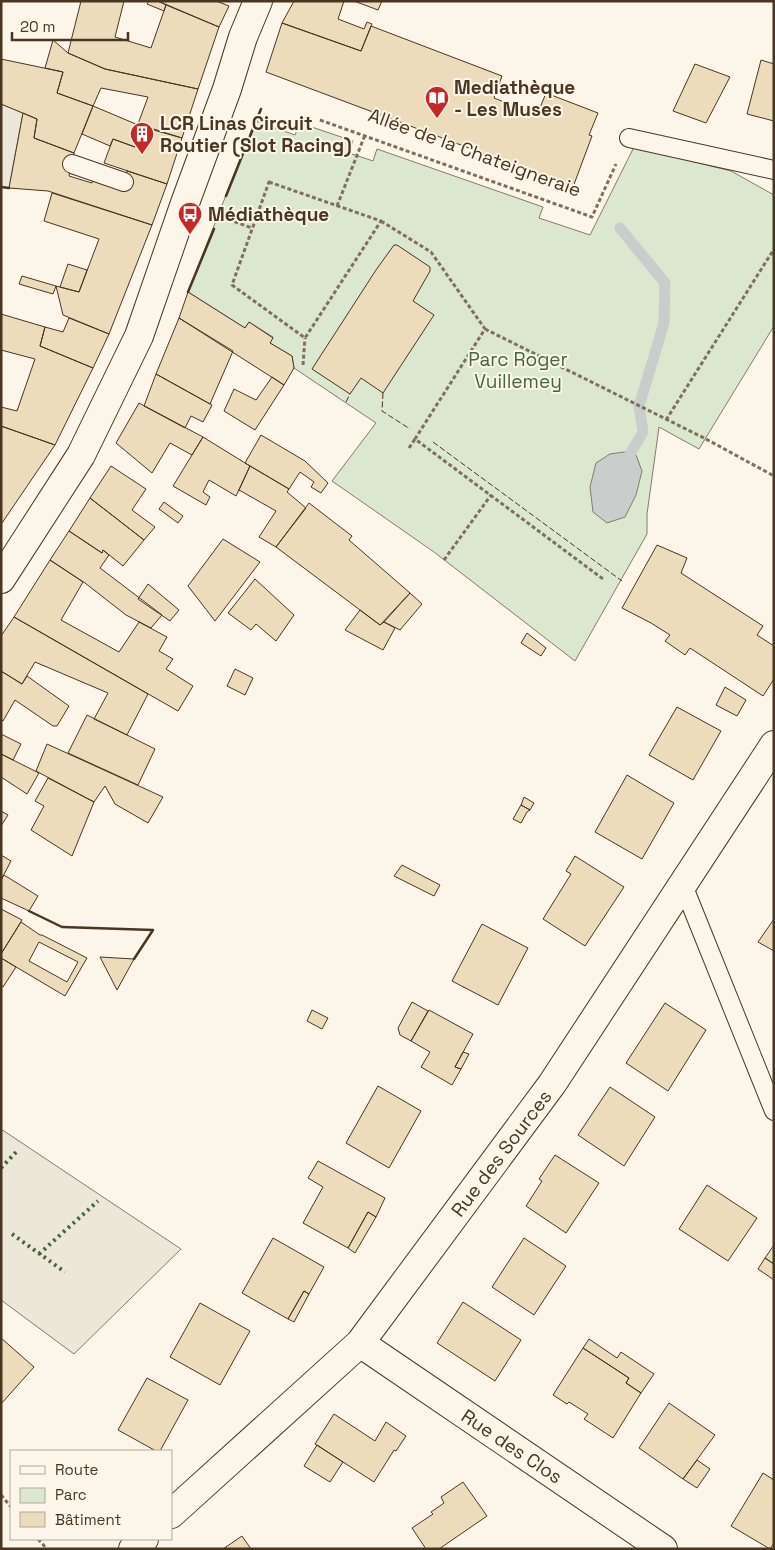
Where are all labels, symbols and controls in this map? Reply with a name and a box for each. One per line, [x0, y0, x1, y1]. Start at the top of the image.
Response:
scale bar [12, 10, 129, 42]
text: 20 m [20, 17, 55, 36]
place label: Mediathèque - Les Muses [454, 75, 575, 122]
library icon: Mediathèque - Les Muses [424, 85, 450, 119]
street label: Allée de la Chateigneraie [365, 102, 585, 203]
place label: LCR Linas Circuit Routier (Slot Racing) [160, 111, 352, 158]
building icon: LCR Linas Circuit Routier (Slot Racing) [129, 121, 155, 155]
bus stop icon: Médiathèque [177, 201, 203, 235]
place label: Médiathèque [208, 202, 329, 227]
park label: Parc Roger Vuillemey [468, 347, 568, 394]
street label: Rue des Sources [446, 1085, 557, 1222]
street label: Rue des Clos [456, 1403, 567, 1489]
legend [10, 1450, 172, 1540]
text: Route [55, 1460, 99, 1479]
text: Parc [55, 1485, 87, 1504]
text: Bâtiment [55, 1510, 121, 1529]

